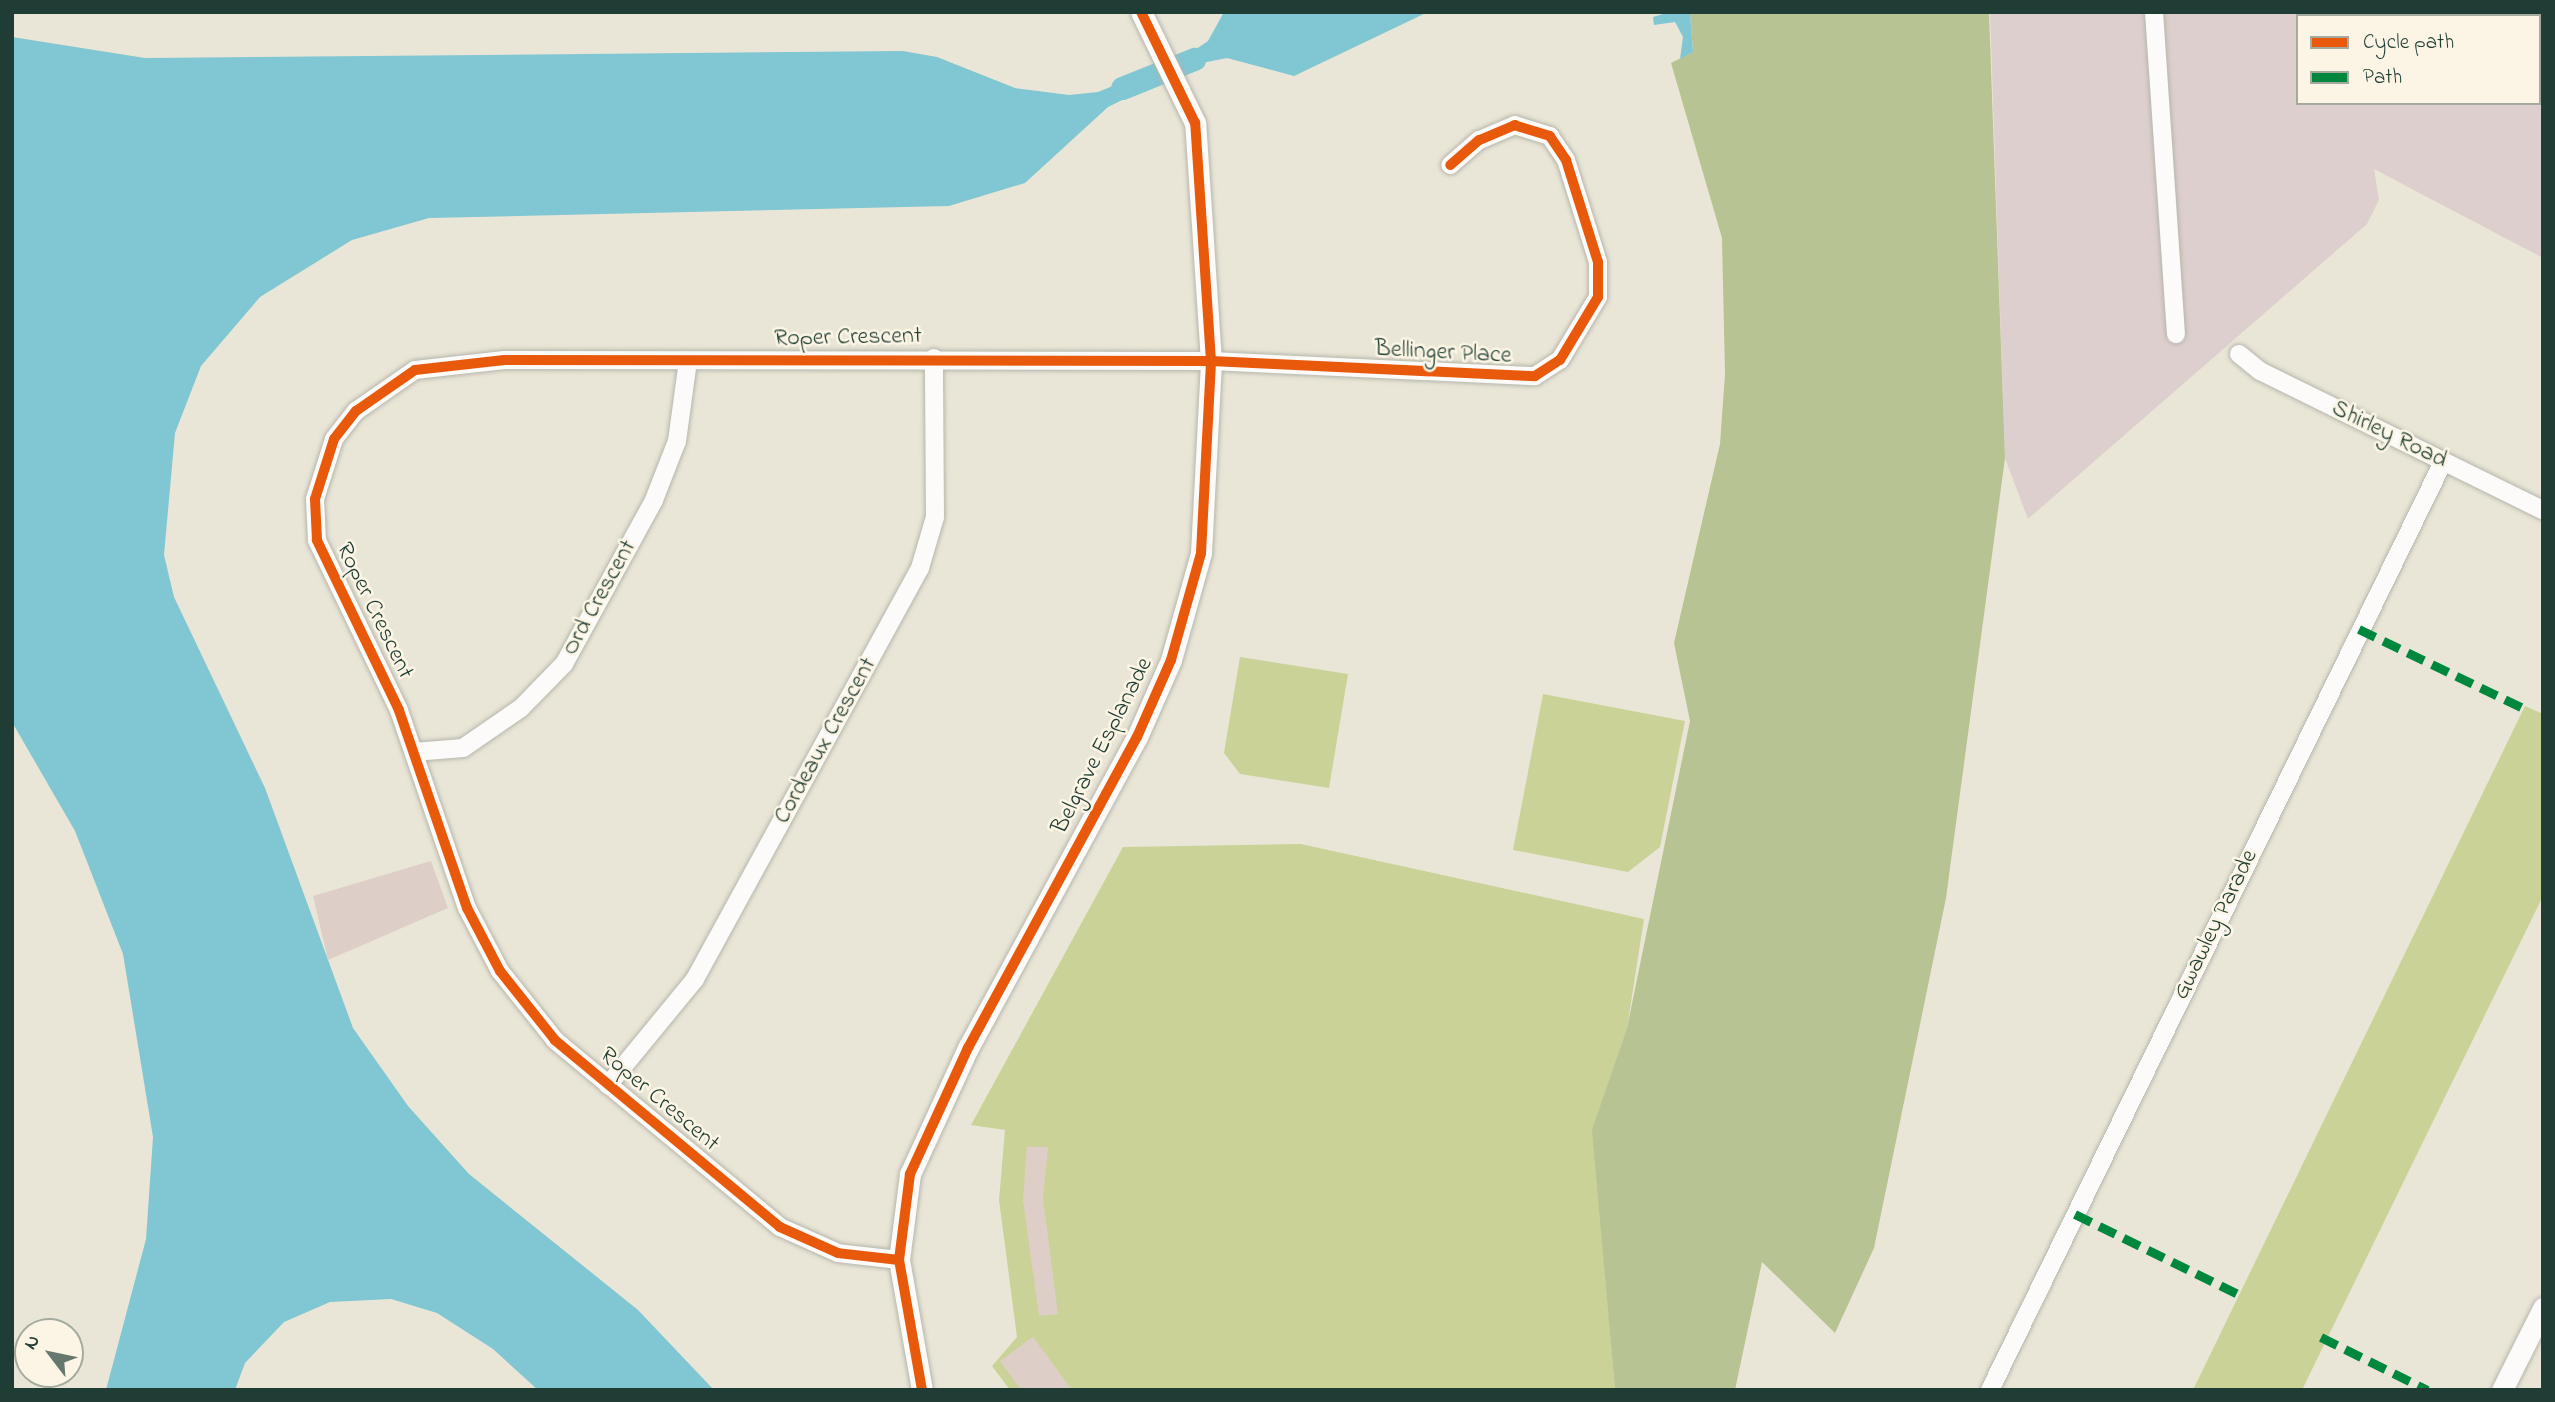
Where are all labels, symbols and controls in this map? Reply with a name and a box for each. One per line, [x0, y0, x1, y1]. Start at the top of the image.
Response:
legend [2296, 14, 2541, 105]
text: Cycle path [2363, 28, 2454, 58]
text: Path [2363, 63, 2402, 93]
street label: Roper Crescent [774, 322, 922, 354]
street label: Bellinger Place [1374, 335, 1512, 371]
street label: Shirley Road [2327, 395, 2451, 475]
street label: Ord Crescent [556, 535, 644, 661]
street label: Roper Crescent [329, 538, 419, 684]
street label: Cordeaux Crescent [768, 653, 884, 829]
street label: Belgrave Esplanade [1046, 653, 1160, 839]
street label: Gwawley Parade [2167, 845, 2265, 1005]
street label: Roper Crescent [593, 1041, 725, 1159]
north arrow [14, 1318, 84, 1388]
text: N [18, 1330, 47, 1355]

